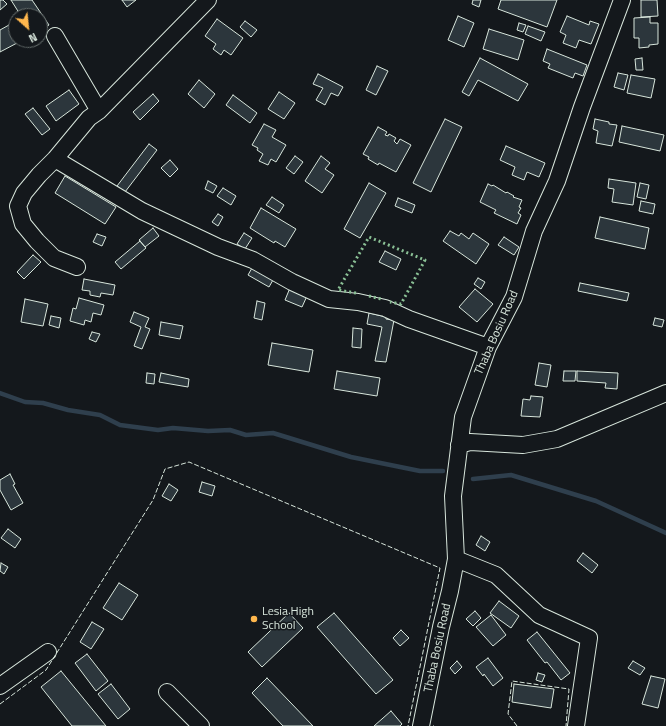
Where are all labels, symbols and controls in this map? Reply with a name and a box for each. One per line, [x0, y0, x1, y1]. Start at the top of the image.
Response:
north arrow [8, 8, 48, 48]
text: N [26, 29, 40, 47]
street label: Thaba Bosiu Road [472, 289, 522, 377]
street label: Thaba Bosiu Road [422, 602, 454, 694]
place label: Lesia High School [262, 605, 314, 633]
marker: Lesia High School [249, 614, 259, 624]

